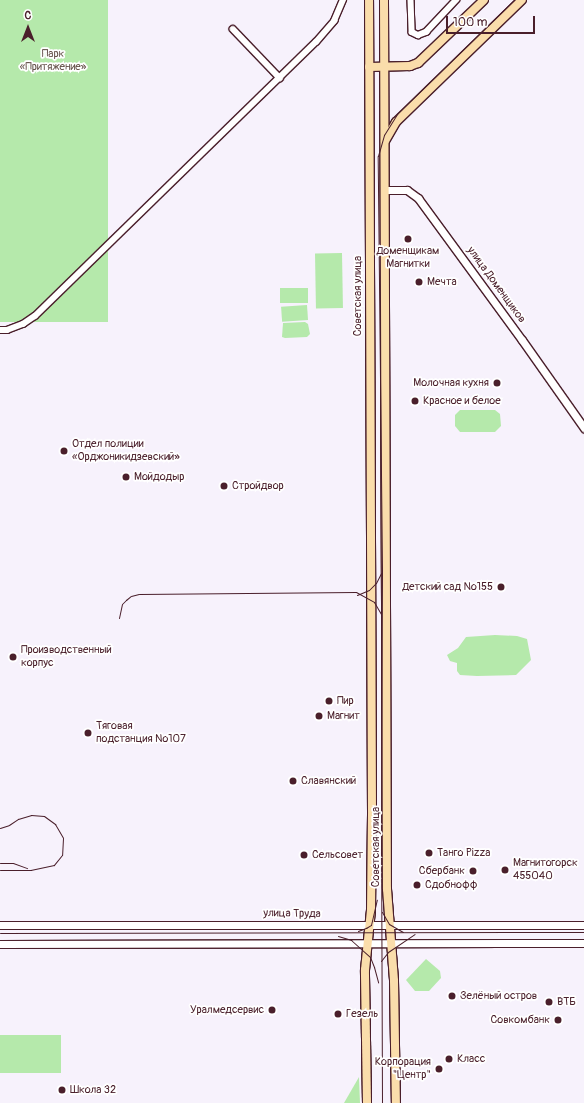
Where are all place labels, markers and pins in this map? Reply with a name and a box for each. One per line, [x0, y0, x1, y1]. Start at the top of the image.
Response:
marker: Доменщикам Магнитки [403, 234, 413, 244]
place label: Доменщикам Магнитки [377, 245, 439, 271]
place label: Мечта [427, 275, 457, 289]
marker: Мечта [414, 277, 424, 287]
place label: Молочная кухня [413, 376, 489, 390]
marker: Молочная кухня [492, 378, 502, 388]
place label: Красное и белое [423, 394, 501, 408]
marker: Красное и белое [410, 396, 420, 406]
place label: Отдел полиции «Орджоникидзевский» [72, 438, 180, 464]
marker: Отдел полиции «Орджоникидзевский» [59, 446, 69, 456]
place label: Мойдодыр [134, 470, 184, 484]
marker: Мойдодыр [121, 472, 131, 482]
place label: Стройдвор [232, 479, 284, 493]
marker: Стройдвор [219, 481, 229, 491]
place label: Детский сад №155 [402, 580, 493, 594]
marker: Детский сад №155 [496, 582, 506, 592]
place label: Производственный корпус [21, 644, 112, 670]
marker: Производственный корпус [8, 652, 18, 662]
place label: Пир [337, 694, 354, 708]
marker: Пир [324, 696, 334, 706]
place label: Магнит [327, 709, 360, 723]
marker: Магнит [314, 711, 324, 721]
place label: Тяговая подстанция №107 [96, 720, 186, 746]
marker: Тяговая подстанция №107 [83, 728, 93, 738]
place label: Славянский [301, 774, 356, 788]
marker: Славянский [288, 776, 298, 786]
place label: Танго Pizza [437, 846, 490, 860]
place label: Сельсовет [312, 848, 363, 862]
marker: Танго Pizza [424, 848, 434, 858]
marker: Сельсовет [299, 850, 309, 860]
place label: Магнитогорск 455040 [513, 857, 578, 883]
place label: Сбербанк [419, 864, 465, 878]
marker: Магнитогорск 455040 [500, 865, 510, 875]
marker: Сбербанк [468, 866, 478, 876]
place label: Сдобнофф [425, 878, 478, 892]
marker: Сдобнофф [412, 880, 422, 890]
place label: Зелёный остров [460, 989, 537, 1003]
marker: Зелёный остров [447, 991, 457, 1001]
place label: ВТБ [557, 995, 576, 1009]
marker: ВТБ [544, 997, 554, 1007]
place label: Уралмедсервис [190, 1003, 264, 1017]
marker: Уралмедсервис [267, 1005, 277, 1015]
place label: Гезель [346, 1007, 378, 1021]
marker: Гезель [333, 1009, 343, 1019]
place label: Совкомбанк [490, 1013, 550, 1027]
marker: Совкомбанк [553, 1015, 563, 1025]
place label: Класс [457, 1052, 485, 1066]
marker: Класс [444, 1054, 454, 1064]
place label: Корпорация "Центр" [375, 1056, 431, 1082]
marker: Корпорация "Центр" [434, 1064, 444, 1074]
place label: Школа 32 [70, 1083, 116, 1097]
marker: Школа 32 [57, 1085, 67, 1095]

